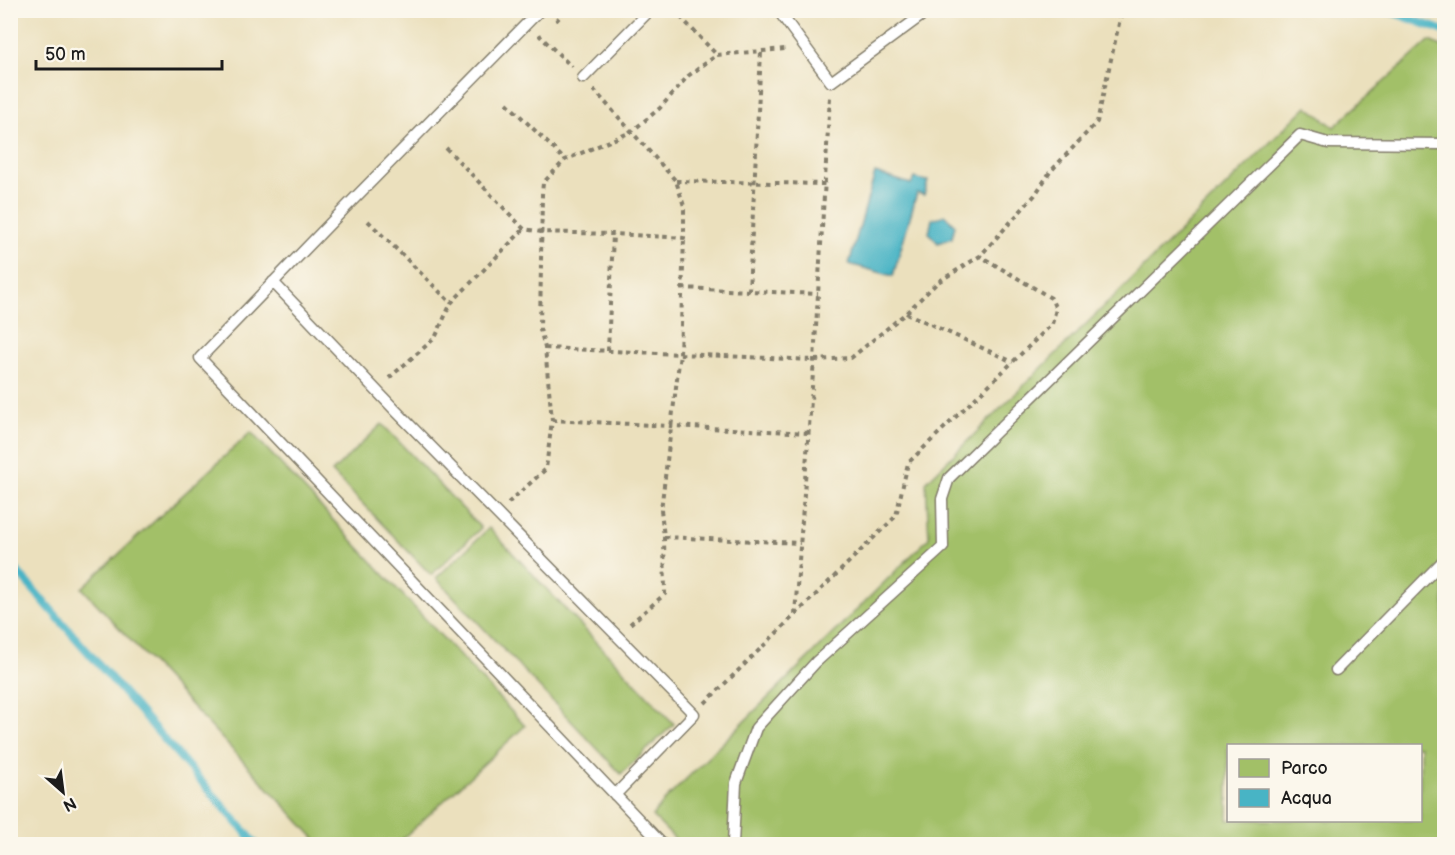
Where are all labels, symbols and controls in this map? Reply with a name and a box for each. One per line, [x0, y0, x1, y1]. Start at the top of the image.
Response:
scale bar [36, 33, 222, 71]
text: 50 m [45, 44, 86, 65]
legend [1227, 744, 1422, 822]
text: Parco [1281, 758, 1328, 779]
north arrow [33, 762, 93, 822]
text: Acqua [1281, 788, 1332, 809]
text: N [60, 793, 79, 815]

